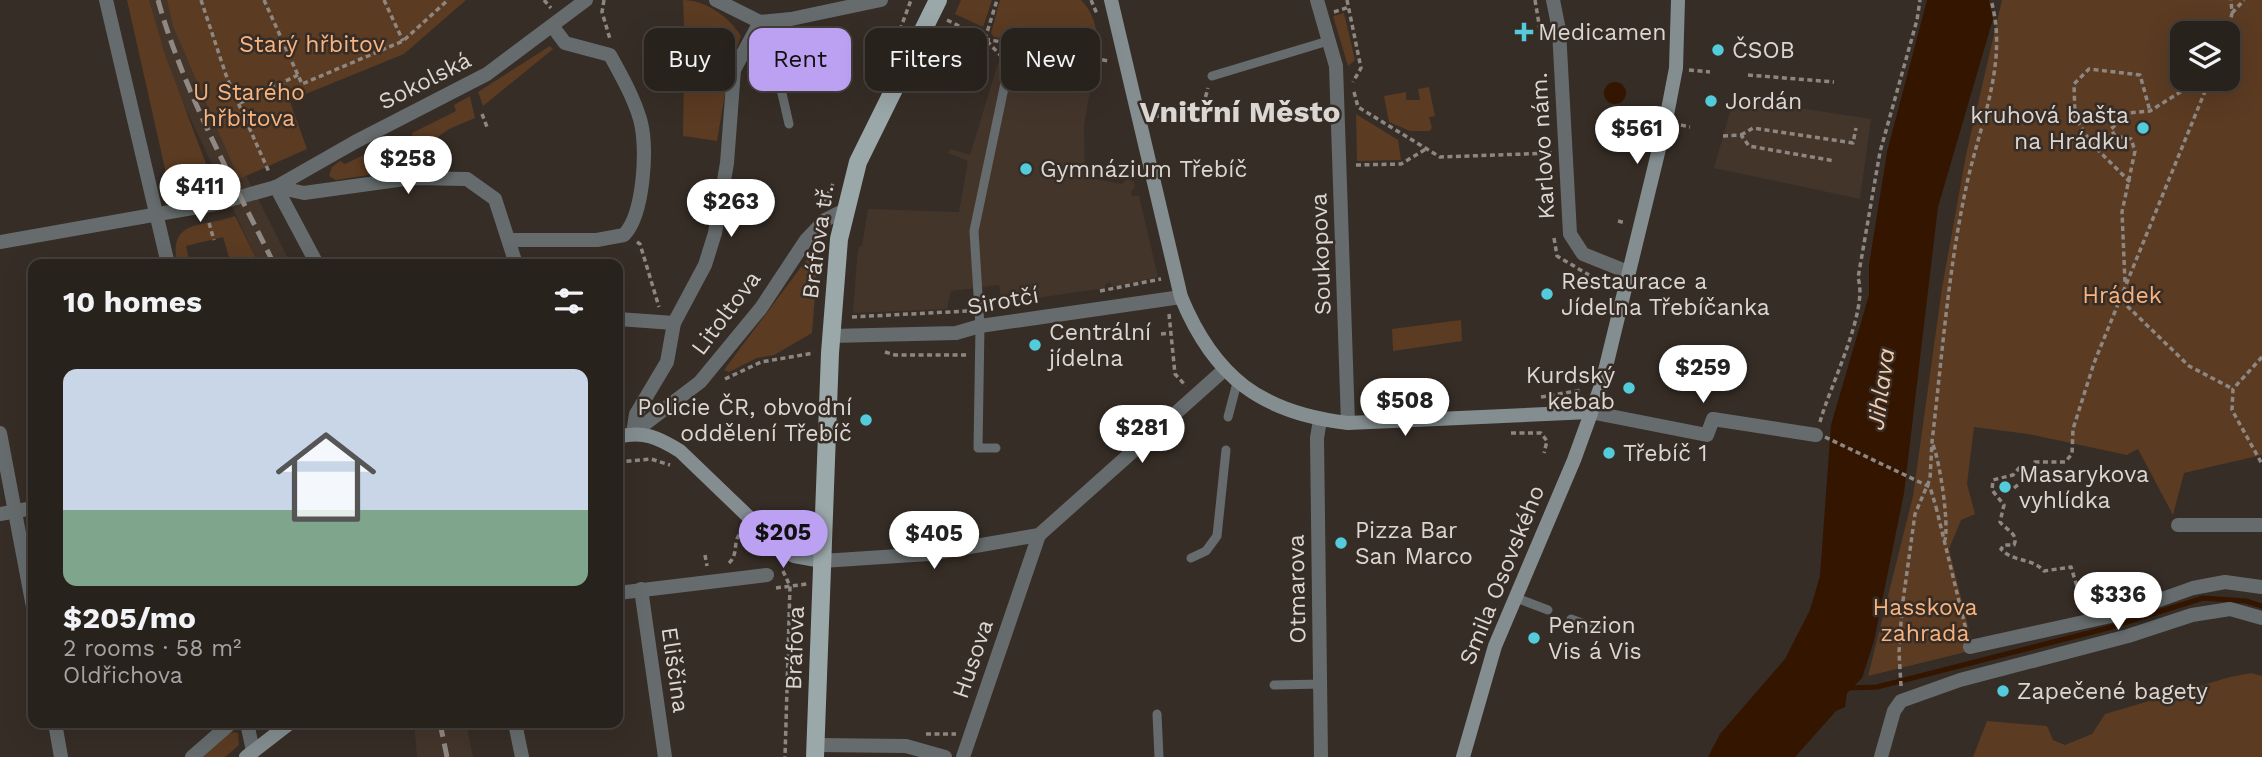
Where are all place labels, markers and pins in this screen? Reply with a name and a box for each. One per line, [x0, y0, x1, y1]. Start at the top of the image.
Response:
place label: Medicamen [1538, 19, 1667, 46]
marker: Medicamen [1516, 24, 1532, 40]
place label: ČSOB [1732, 36, 1795, 64]
marker: ČSOB [1710, 42, 1726, 58]
place label: Jordán [1725, 88, 1802, 115]
marker: Jordán [1703, 93, 1719, 109]
place label: kruhová bašta na Hrádku [1970, 102, 2129, 155]
pin: $561 [1596, 106, 1678, 166]
marker: kruhová bašta na Hrádku [2135, 120, 2151, 136]
pin: $258 [367, 136, 449, 196]
place label: Gymnázium Třebíč [1040, 156, 1247, 183]
marker: Gymnázium Třebíč [1018, 161, 1034, 177]
pin: $411 [159, 164, 241, 224]
pin: $263 [690, 180, 772, 239]
place label: Restaurace a Jídelna Třebíčanka [1561, 268, 1770, 321]
marker: Restaurace a Jídelna Třebíčanka [1539, 286, 1555, 302]
place label: Centrální jídelna [1047, 319, 1151, 372]
marker: Centrální jídelna [1027, 337, 1043, 353]
pin: $259 [1662, 346, 1744, 405]
place label: Kurdský kebab [1526, 362, 1615, 415]
pin: $508 [1364, 378, 1446, 438]
marker: Kurdský kebab [1621, 380, 1637, 396]
place label: Policie ČR, obvodní oddělení Třebíč [637, 393, 852, 447]
pin: $281 [1101, 406, 1183, 465]
marker: Policie ČR, obvodní oddělení Třebíč [858, 412, 874, 428]
place label: Třebíč 1 [1623, 440, 1707, 467]
marker: Třebíč 1 [1601, 445, 1617, 461]
place label: Masarykova vyhlídka [2019, 461, 2149, 514]
marker: Masarykova vyhlídka [1997, 479, 2013, 495]
pin: $205 [742, 510, 824, 570]
pin: $405 [893, 512, 975, 571]
place label: Pizza Bar San Marco [1355, 517, 1473, 570]
marker: Pizza Bar San Marco [1333, 535, 1349, 551]
pin: $336 [2077, 572, 2159, 632]
place label: Penzion Vis á Vis [1548, 612, 1642, 665]
marker: Penzion Vis á Vis [1526, 630, 1542, 646]
place label: Zapečené bagety [2017, 678, 2208, 705]
marker: Zapečené bagety [1995, 683, 2011, 699]

